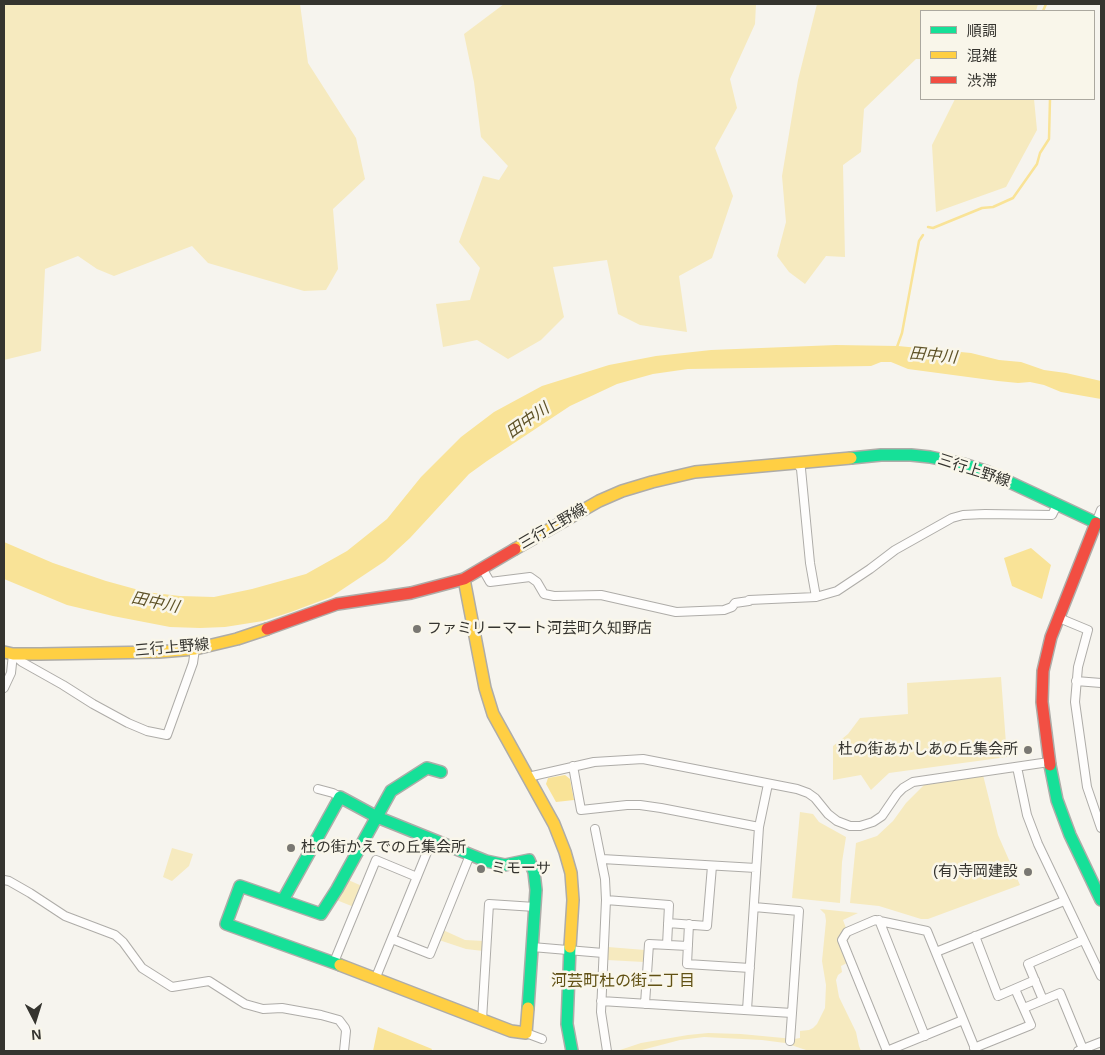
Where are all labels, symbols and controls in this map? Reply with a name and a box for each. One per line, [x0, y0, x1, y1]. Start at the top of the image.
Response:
legend [920, 10, 1095, 100]
text: 順調 [967, 22, 997, 39]
text: 混雑 [967, 47, 997, 64]
text: 渋滞 [967, 72, 997, 89]
water label: 田中川 [908, 344, 958, 368]
water label: 田中川 [503, 399, 553, 443]
street label: 三行上野線 [936, 451, 1012, 491]
street label: 三行上野線 [516, 500, 590, 554]
water label: 田中川 [130, 589, 180, 617]
place label: ファミリーマート河芸町久知野店 [427, 620, 652, 638]
marker: ファミリーマート河芸町久知野店 [411, 623, 423, 635]
street label: 三行上野線 [134, 636, 210, 660]
place label: 杜の街あかしあの丘集会所 [838, 741, 1018, 759]
marker: 杜の街あかしあの丘集会所 [1022, 744, 1034, 756]
place label: 杜の街かえでの丘集会所 [301, 839, 466, 857]
marker: 杜の街かえでの丘集会所 [285, 842, 297, 854]
place label: ミモーサ [491, 860, 551, 878]
marker: ミモーサ [475, 863, 487, 875]
place label: (有)寺岡建設 [933, 863, 1018, 881]
marker: (有)寺岡建設 [1022, 866, 1034, 878]
district label: 河芸町杜の街二丁目 [551, 972, 695, 992]
north arrow [10, 995, 60, 1045]
text: N [31, 1027, 42, 1043]

